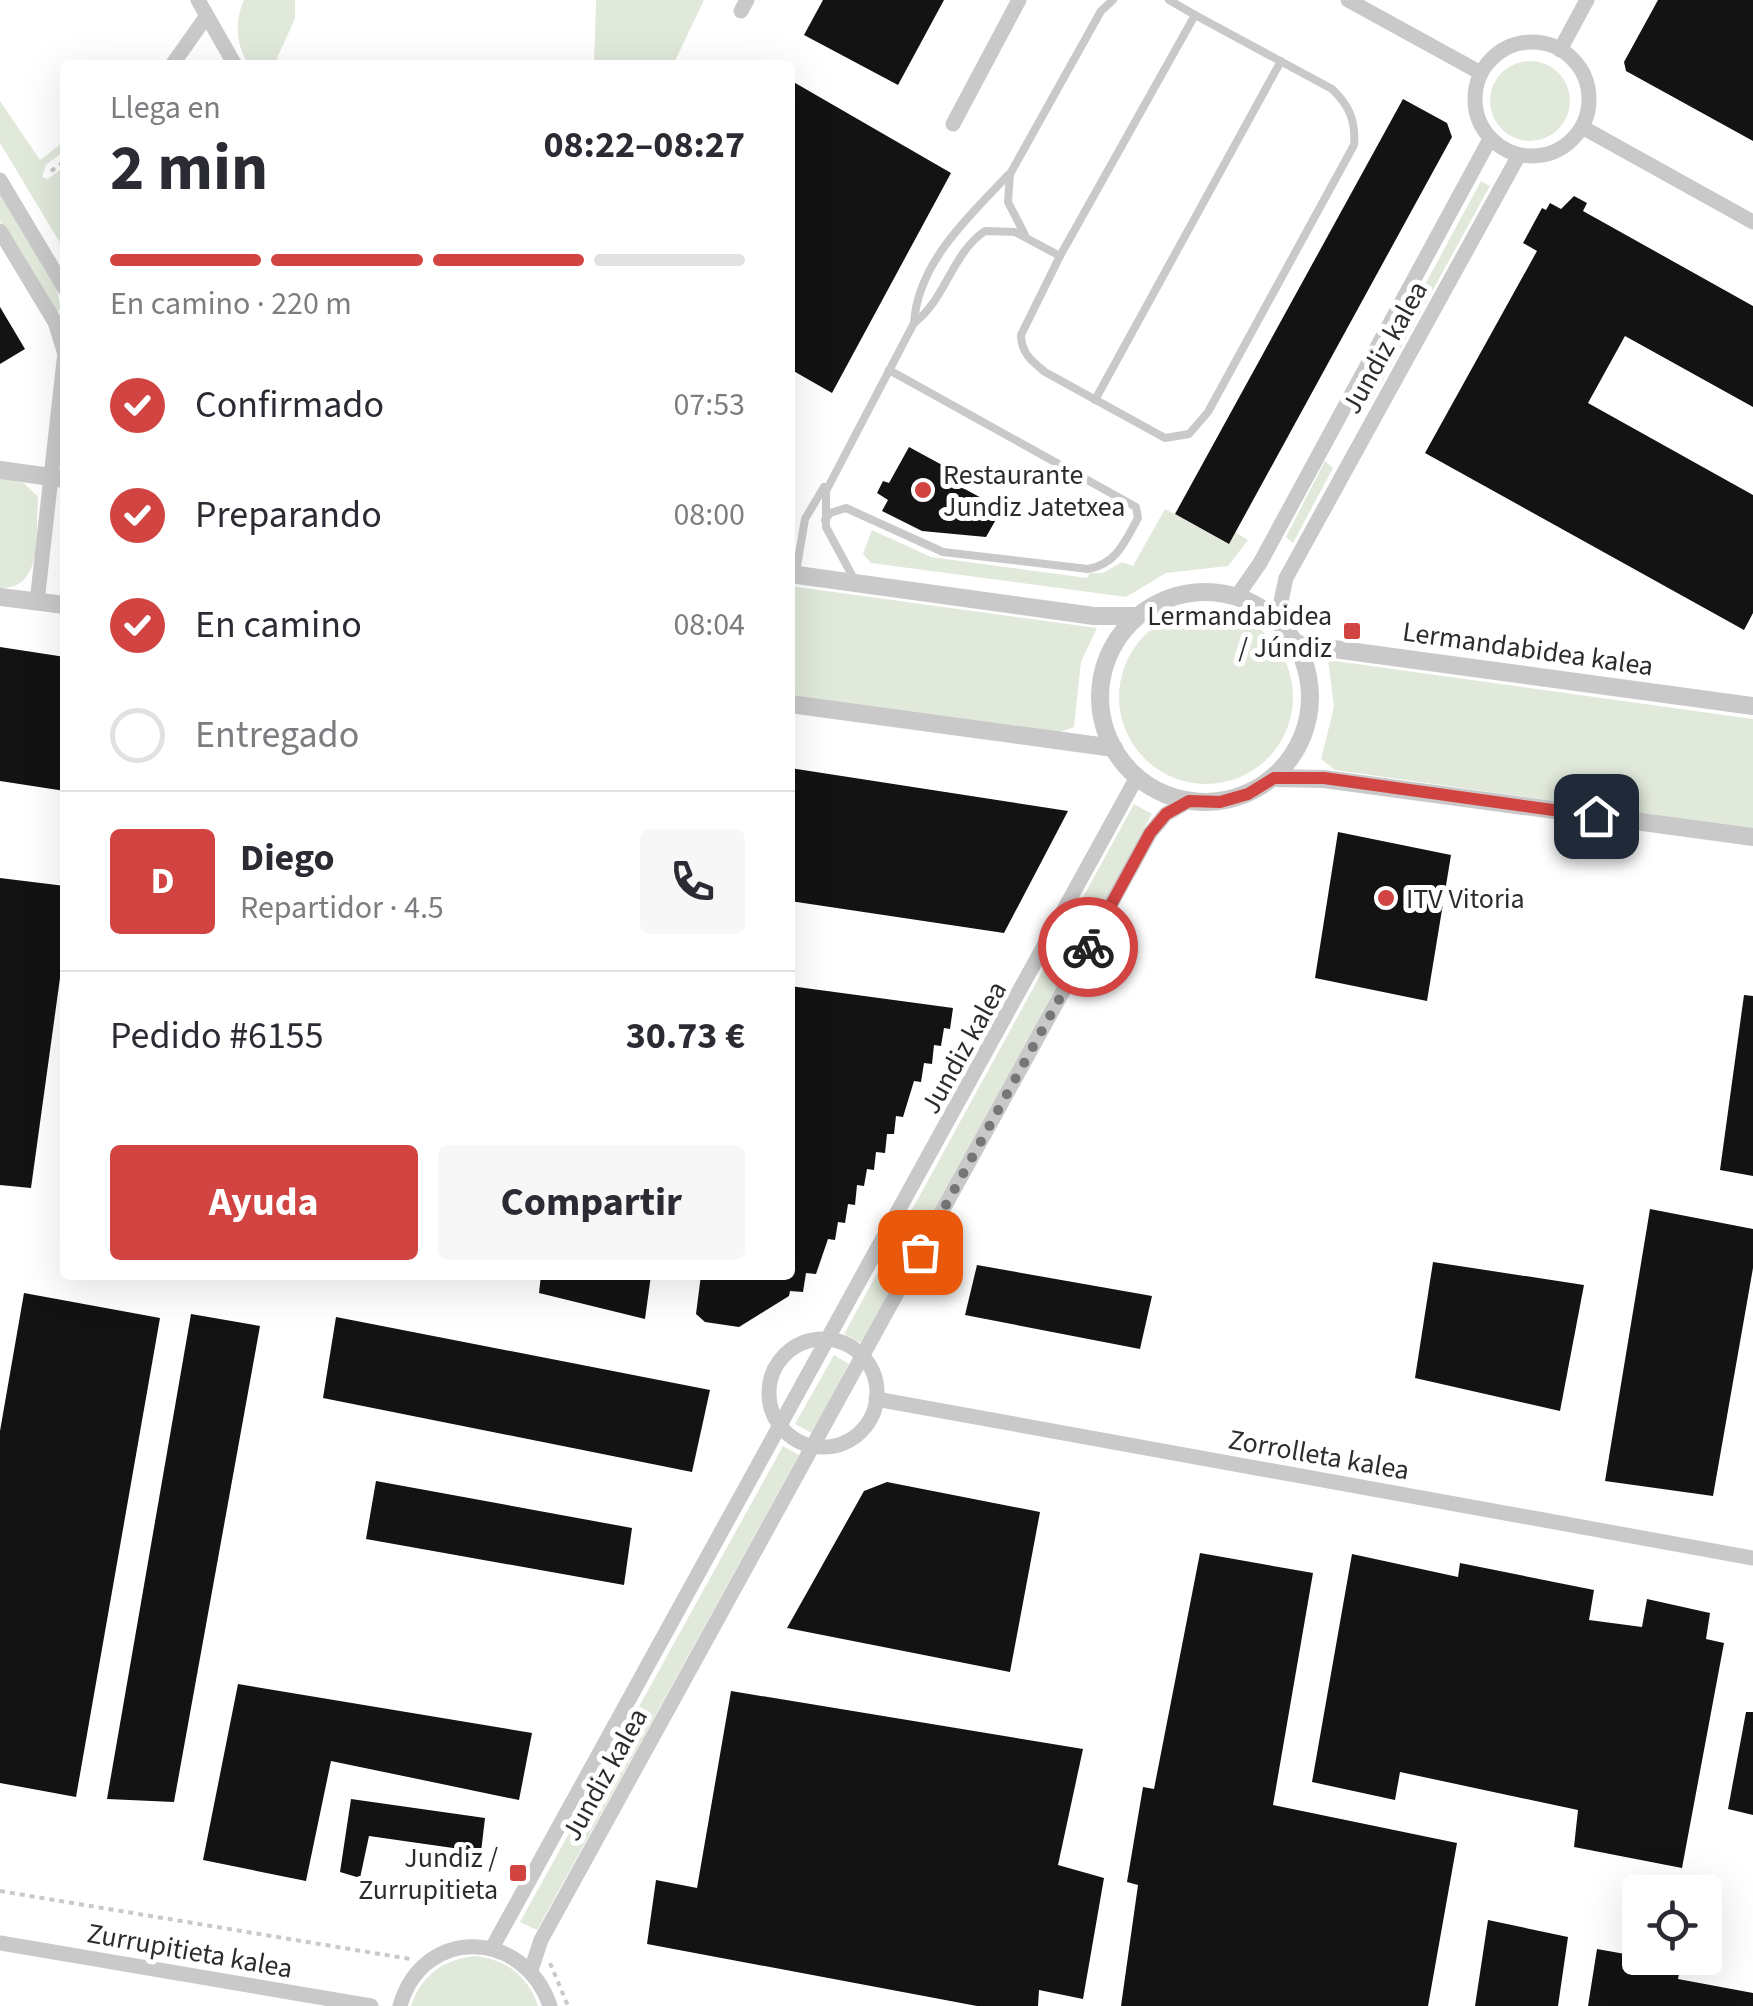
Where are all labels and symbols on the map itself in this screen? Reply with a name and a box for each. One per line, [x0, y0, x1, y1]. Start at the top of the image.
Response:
street label: Jundiz kalea [1332, 274, 1438, 421]
place label: Restaurante Jundiz Jatetxea [943, 455, 1125, 527]
marker: Restaurante Jundiz Jatetxea [912, 479, 934, 501]
place label: Lermandabidea / Júndiz [1147, 596, 1332, 668]
street label: Lermandabidea kalea [1400, 612, 1656, 686]
marker: Lermandabidea / Júndiz [1341, 620, 1363, 642]
pin [1554, 774, 1639, 859]
place label: ITV Vitoria [1406, 879, 1525, 919]
marker: ITV Vitoria [1375, 887, 1397, 909]
courier [1038, 897, 1138, 997]
street label: Jundiz kalea [911, 974, 1017, 1121]
pin [878, 1210, 963, 1295]
street label: Zorrolleta kalea [1225, 1419, 1412, 1491]
street label: Jundiz kalea [552, 1701, 658, 1848]
place label: Jundiz / Zurrupitieta [358, 1838, 498, 1910]
marker: Jundiz / Zurrupitieta [507, 1862, 529, 1884]
street label: Zurrupitieta kalea [84, 1913, 296, 1989]

